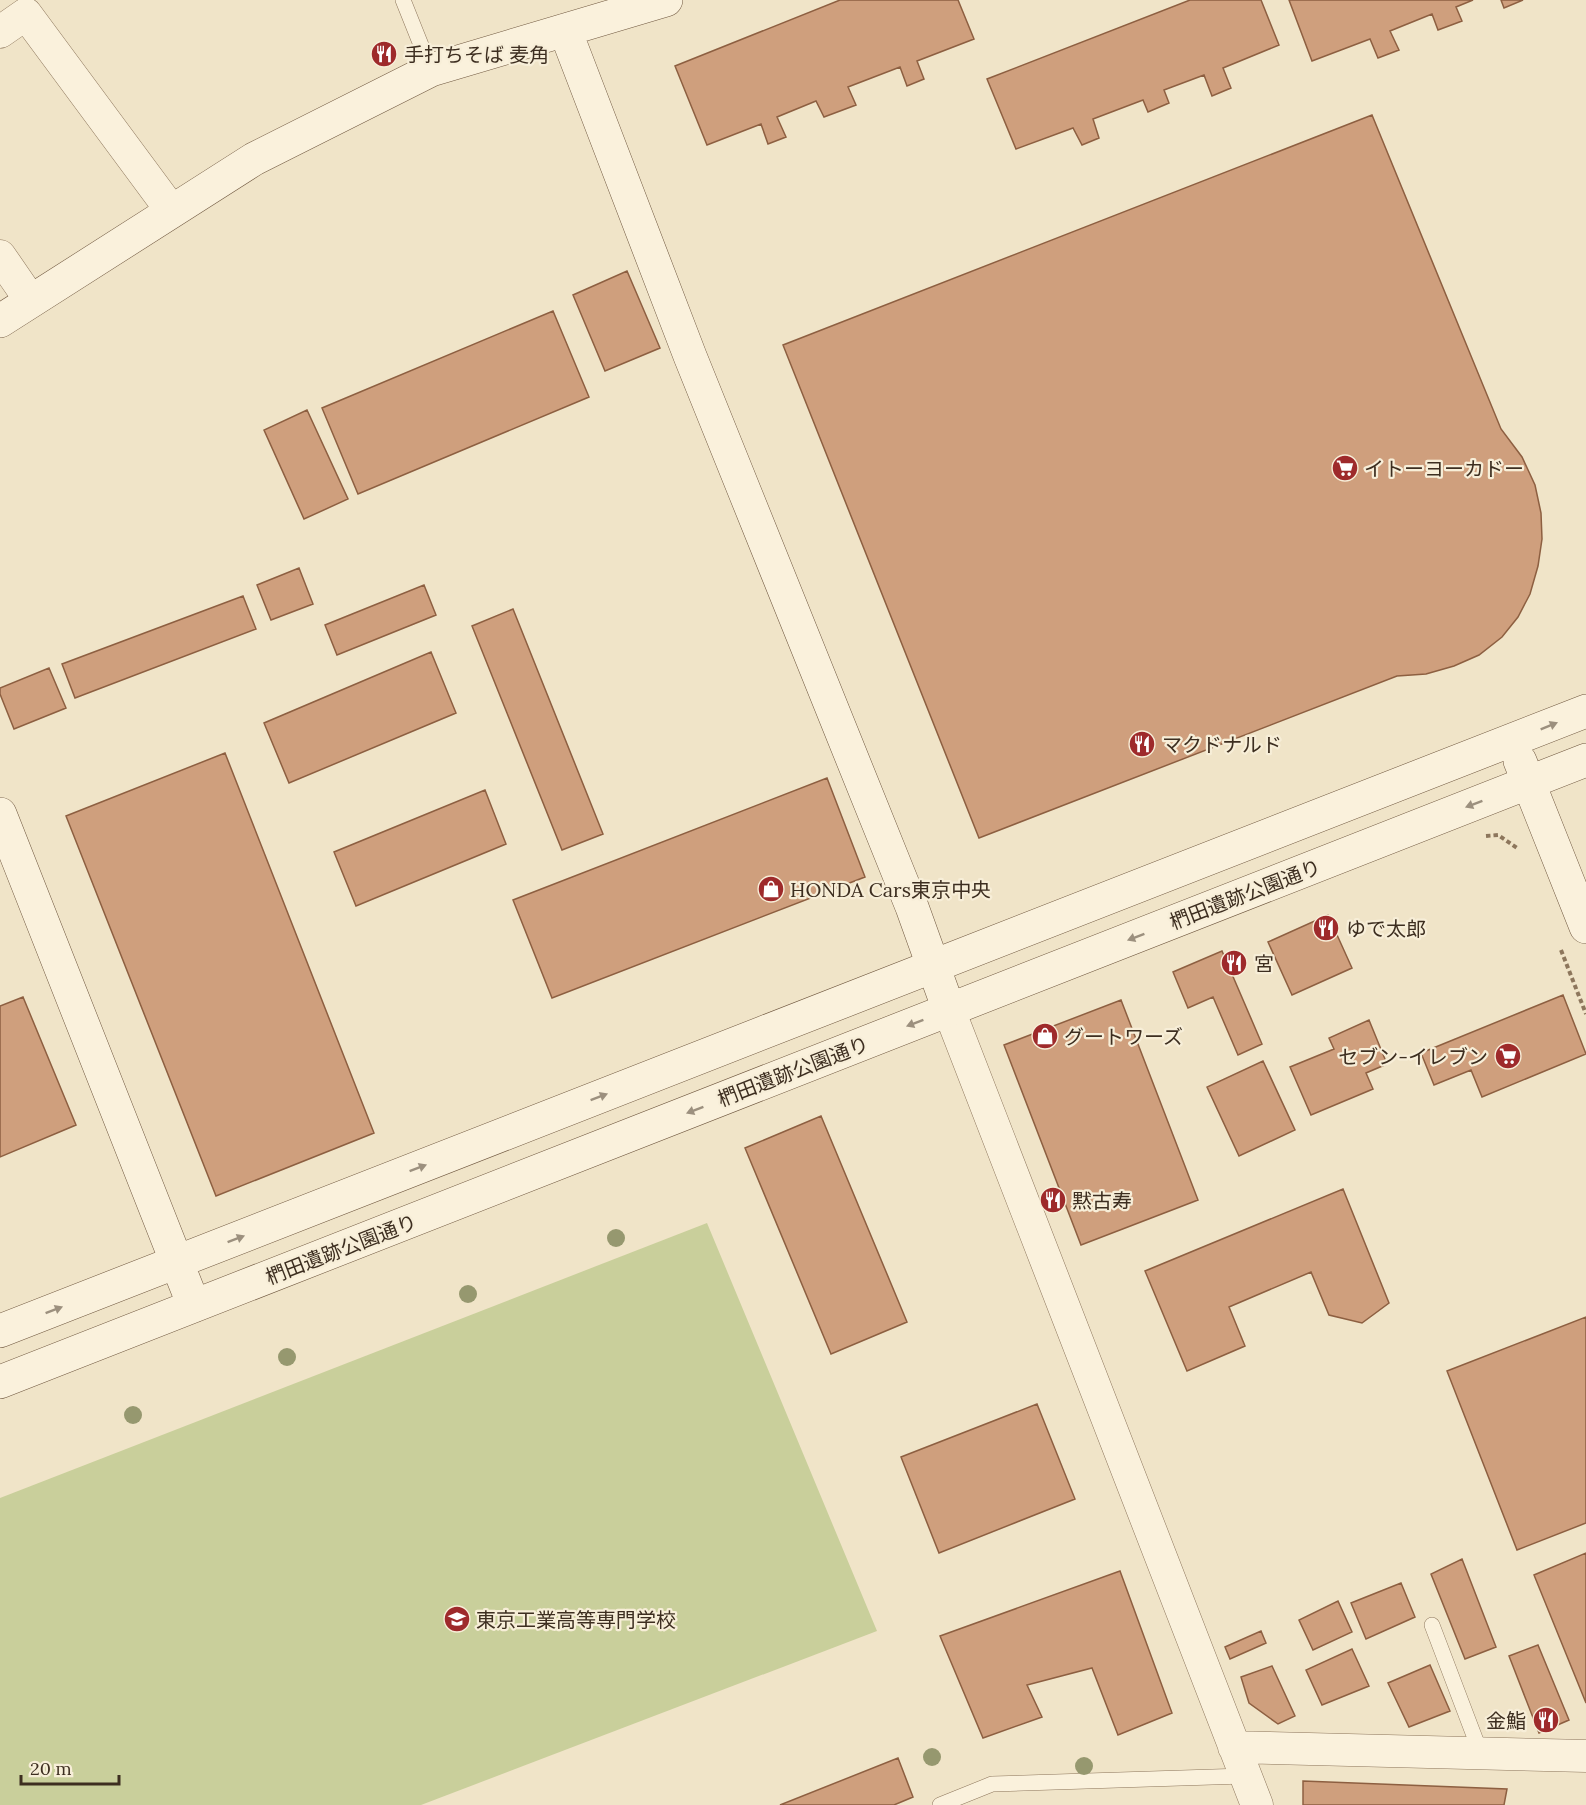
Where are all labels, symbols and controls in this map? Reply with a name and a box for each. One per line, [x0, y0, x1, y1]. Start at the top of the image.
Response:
restaurant icon: 手打ちそば 麦角 [369, 39, 399, 69]
place label: 手打ちそば 麦角 [404, 42, 549, 67]
supermarket icon: イトーヨーカドー [1330, 453, 1360, 483]
place label: イトーヨーカドー [1364, 456, 1524, 481]
one-way arrow [1540, 720, 1558, 730]
restaurant icon: マクドナルド [1127, 729, 1157, 759]
place label: マクドナルド [1162, 732, 1282, 757]
one-way arrow [1465, 800, 1483, 809]
street label: 椚田遺跡公園通り [1166, 854, 1324, 934]
shop icon: HONDA Cars東京中央 [756, 874, 786, 904]
place label: HONDA Cars東京中央 [790, 877, 991, 902]
restaurant icon: ゆで太郎 [1311, 913, 1341, 943]
place label: ゆで太郎 [1346, 916, 1426, 941]
one-way arrow [1127, 933, 1145, 942]
restaurant icon: 宮 [1219, 948, 1249, 978]
place label: 宮 [1254, 951, 1274, 976]
one-way arrow [906, 1018, 924, 1028]
shop icon: グートワーズ [1030, 1021, 1060, 1051]
place label: グートワーズ [1064, 1024, 1183, 1049]
street label: 椚田遺跡公園通り [714, 1031, 872, 1111]
supermarket icon: セブン-イレブン [1493, 1041, 1523, 1071]
place label: セブン-イレブン [1338, 1044, 1488, 1069]
one-way arrow [590, 1091, 608, 1101]
one-way arrow [685, 1105, 703, 1115]
one-way arrow [409, 1162, 427, 1172]
restaurant icon: 黙古寿 [1038, 1185, 1068, 1215]
place label: 黙古寿 [1072, 1188, 1132, 1213]
street label: 椚田遺跡公園通り [262, 1209, 420, 1289]
one-way arrow [227, 1234, 245, 1243]
one-way arrow [46, 1305, 64, 1315]
school or university icon: 東京工業高等専門学校 [442, 1604, 472, 1634]
place label: 東京工業高等専門学校 [476, 1607, 676, 1632]
restaurant icon: 金鮨 [1531, 1705, 1561, 1735]
place label: 金鮨 [1486, 1708, 1526, 1733]
scale bar [21, 1748, 118, 1786]
text: 20 m [30, 1757, 72, 1780]

